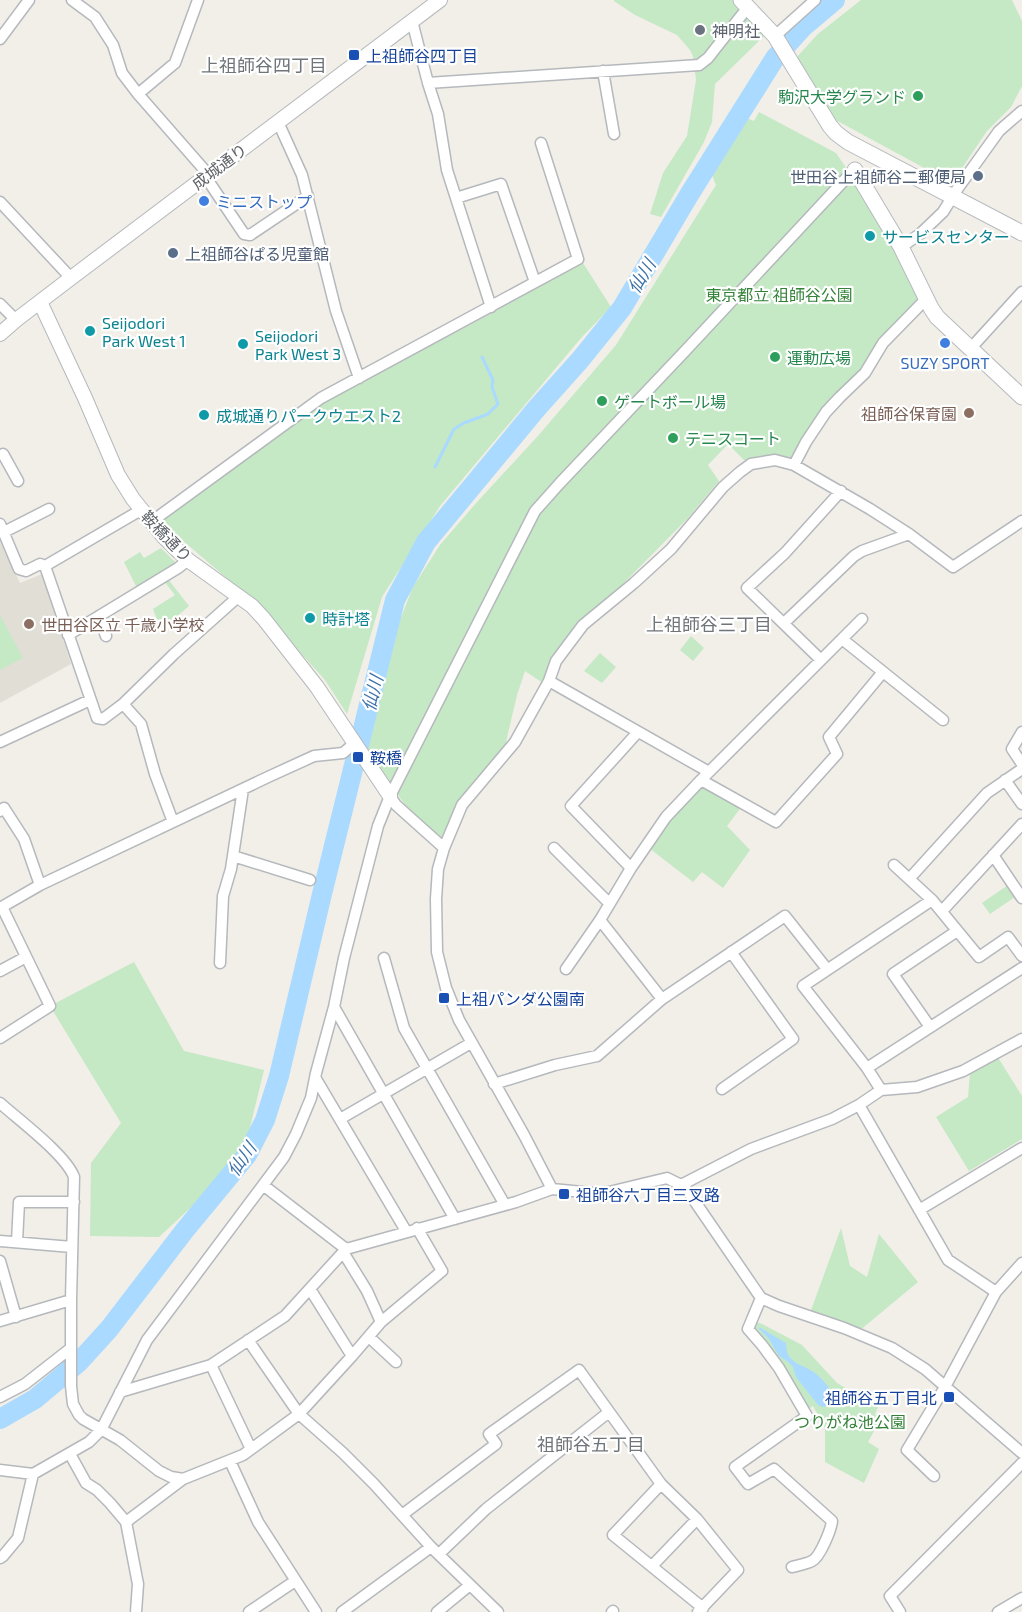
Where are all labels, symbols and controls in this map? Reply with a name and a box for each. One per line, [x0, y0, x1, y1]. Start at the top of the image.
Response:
place label: 神明社 [712, 21, 760, 40]
marker: 神明社 [693, 23, 707, 37]
place label: 上祖師谷四丁目 [366, 46, 478, 65]
marker: 上祖師谷四丁目 [347, 48, 361, 62]
district label: 上祖師谷四丁目 [201, 54, 327, 76]
place label: 駒沢大学グランド [778, 87, 906, 106]
marker: 駒沢大学グランド [911, 89, 925, 103]
street label: 成城通り [188, 139, 250, 193]
place label: 世田谷上祖師谷二郵便局 [790, 167, 966, 186]
marker: 世田谷上祖師谷二郵便局 [971, 169, 985, 183]
place label: ミニストップ [216, 192, 312, 211]
marker: ミニストップ [197, 194, 211, 208]
place label: サービスセンター [882, 227, 1010, 246]
marker: サービスセンター [863, 229, 877, 243]
place label: 上祖師谷ぱる児童館 [185, 244, 329, 263]
marker: 上祖師谷ぱる児童館 [166, 246, 180, 260]
water label: 仙川 [622, 253, 661, 297]
park label: 東京都立 祖師谷公園 [705, 285, 853, 304]
place label: Seijodori Park West 1 [102, 313, 186, 350]
marker: Seijodori Park West 1 [83, 324, 97, 338]
place label: Seijodori Park West 3 [255, 326, 341, 363]
marker: SUZY SPORT [938, 336, 952, 350]
marker: Seijodori Park West 3 [236, 337, 250, 351]
place label: 運動広場 [787, 348, 851, 367]
marker: 運動広場 [768, 350, 782, 364]
place label: SUZY SPORT [900, 353, 990, 372]
place label: ゲートボール場 [614, 392, 726, 411]
marker: ゲートボール場 [595, 394, 609, 408]
place label: 祖師谷保育園 [861, 404, 957, 423]
place label: 成城通りパークウエスト2 [216, 406, 401, 425]
marker: 祖師谷保育園 [962, 406, 976, 420]
marker: 成城通りパークウエスト2 [197, 408, 211, 422]
place label: テニスコート [685, 429, 781, 448]
marker: テニスコート [666, 431, 680, 445]
street label: 鞍橋通り [138, 506, 196, 566]
place label: 時計塔 [322, 609, 370, 628]
marker: 時計塔 [303, 611, 317, 625]
district label: 上祖師谷三丁目 [646, 613, 772, 635]
place label: 世田谷区立 千歳小学校 [41, 615, 205, 634]
marker: 世田谷区立 千歳小学校 [22, 617, 36, 631]
water label: 仙川 [357, 671, 388, 713]
place label: 鞍橋 [370, 748, 402, 767]
marker: 鞍橋 [351, 750, 365, 764]
place label: 上祖パンダ公園南 [456, 989, 585, 1008]
marker: 上祖パンダ公園南 [437, 991, 451, 1005]
water label: 仙川 [222, 1136, 261, 1180]
place label: 祖師谷六丁目三叉路 [576, 1185, 720, 1204]
marker: 祖師谷六丁目三叉路 [557, 1187, 571, 1201]
place label: 祖師谷五丁目北 [825, 1388, 937, 1407]
marker: 祖師谷五丁目北 [942, 1390, 956, 1404]
park label: つりがね池公園 [794, 1412, 906, 1431]
district label: 祖師谷五丁目 [537, 1433, 645, 1455]

